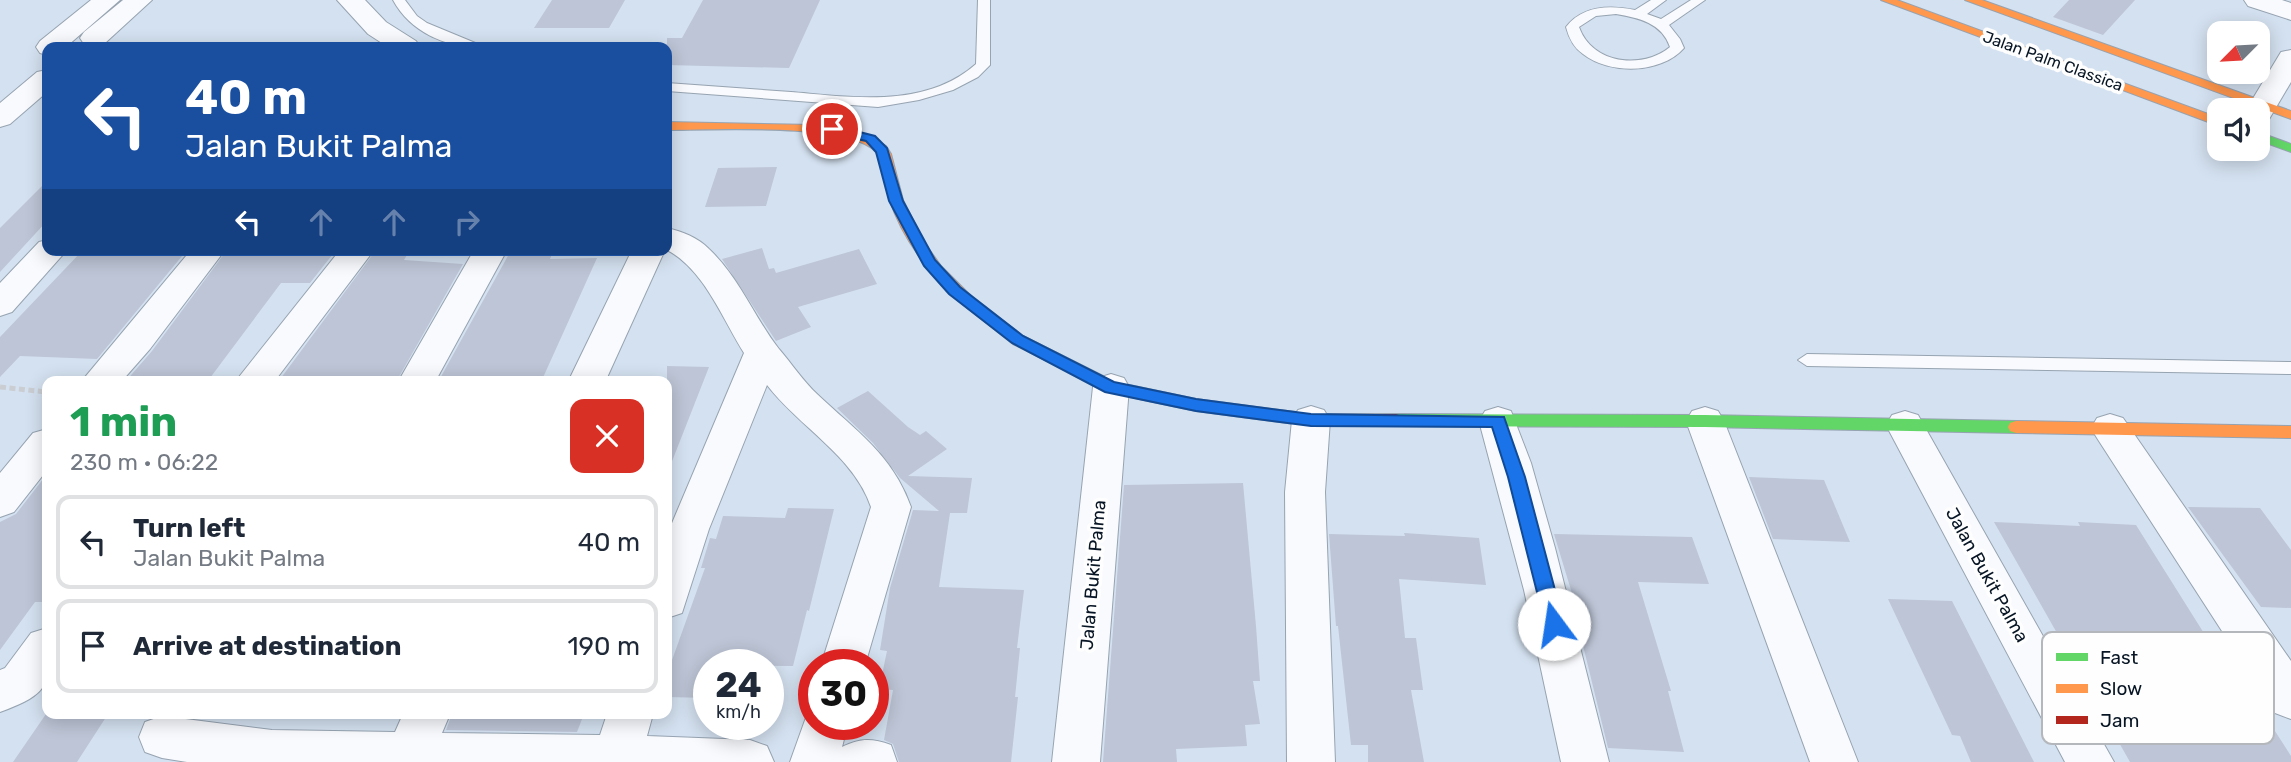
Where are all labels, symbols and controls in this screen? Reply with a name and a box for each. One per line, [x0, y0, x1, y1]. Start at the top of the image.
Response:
north arrow [2207, 21, 2270, 84]
map controls [2207, 21, 2270, 161]
street label: Jalan Palm Classica [1980, 27, 2126, 95]
text: 40 m [185, 68, 307, 126]
icon: left [70, 70, 161, 161]
button: sound [2207, 98, 2270, 161]
pin [802, 99, 862, 159]
icon: arrive [813, 110, 851, 148]
text: Jalan Bukit Palma [185, 127, 453, 165]
icon: left [229, 203, 267, 241]
icon: ahead [302, 203, 340, 241]
icon: ahead [375, 203, 413, 241]
icon: right [448, 203, 486, 241]
text: 1 min [70, 397, 177, 447]
button: close [570, 399, 644, 473]
text: 230 m · 06:22 [70, 448, 218, 476]
street label: Jalan Bukit Palma [1075, 499, 1111, 651]
street label: Jalan Bukit Palma [1941, 504, 2033, 646]
text: Turn left [133, 513, 245, 544]
icon: left [74, 523, 112, 561]
text: 40 m [578, 527, 640, 558]
text: Jalan Bukit Palma [133, 544, 325, 572]
position arrow [1517, 587, 1591, 661]
icon: arrive [74, 627, 112, 665]
text: Arrive at destination [133, 631, 401, 662]
text: 190 m [567, 631, 640, 662]
legend [2042, 632, 2274, 744]
text: Fast [2100, 646, 2139, 669]
speed limit sign: 30 [798, 649, 889, 740]
text: 24 [715, 664, 762, 706]
text: Slow [2100, 677, 2142, 700]
text: km/h [716, 701, 761, 723]
text: Jam [2100, 709, 2139, 732]

